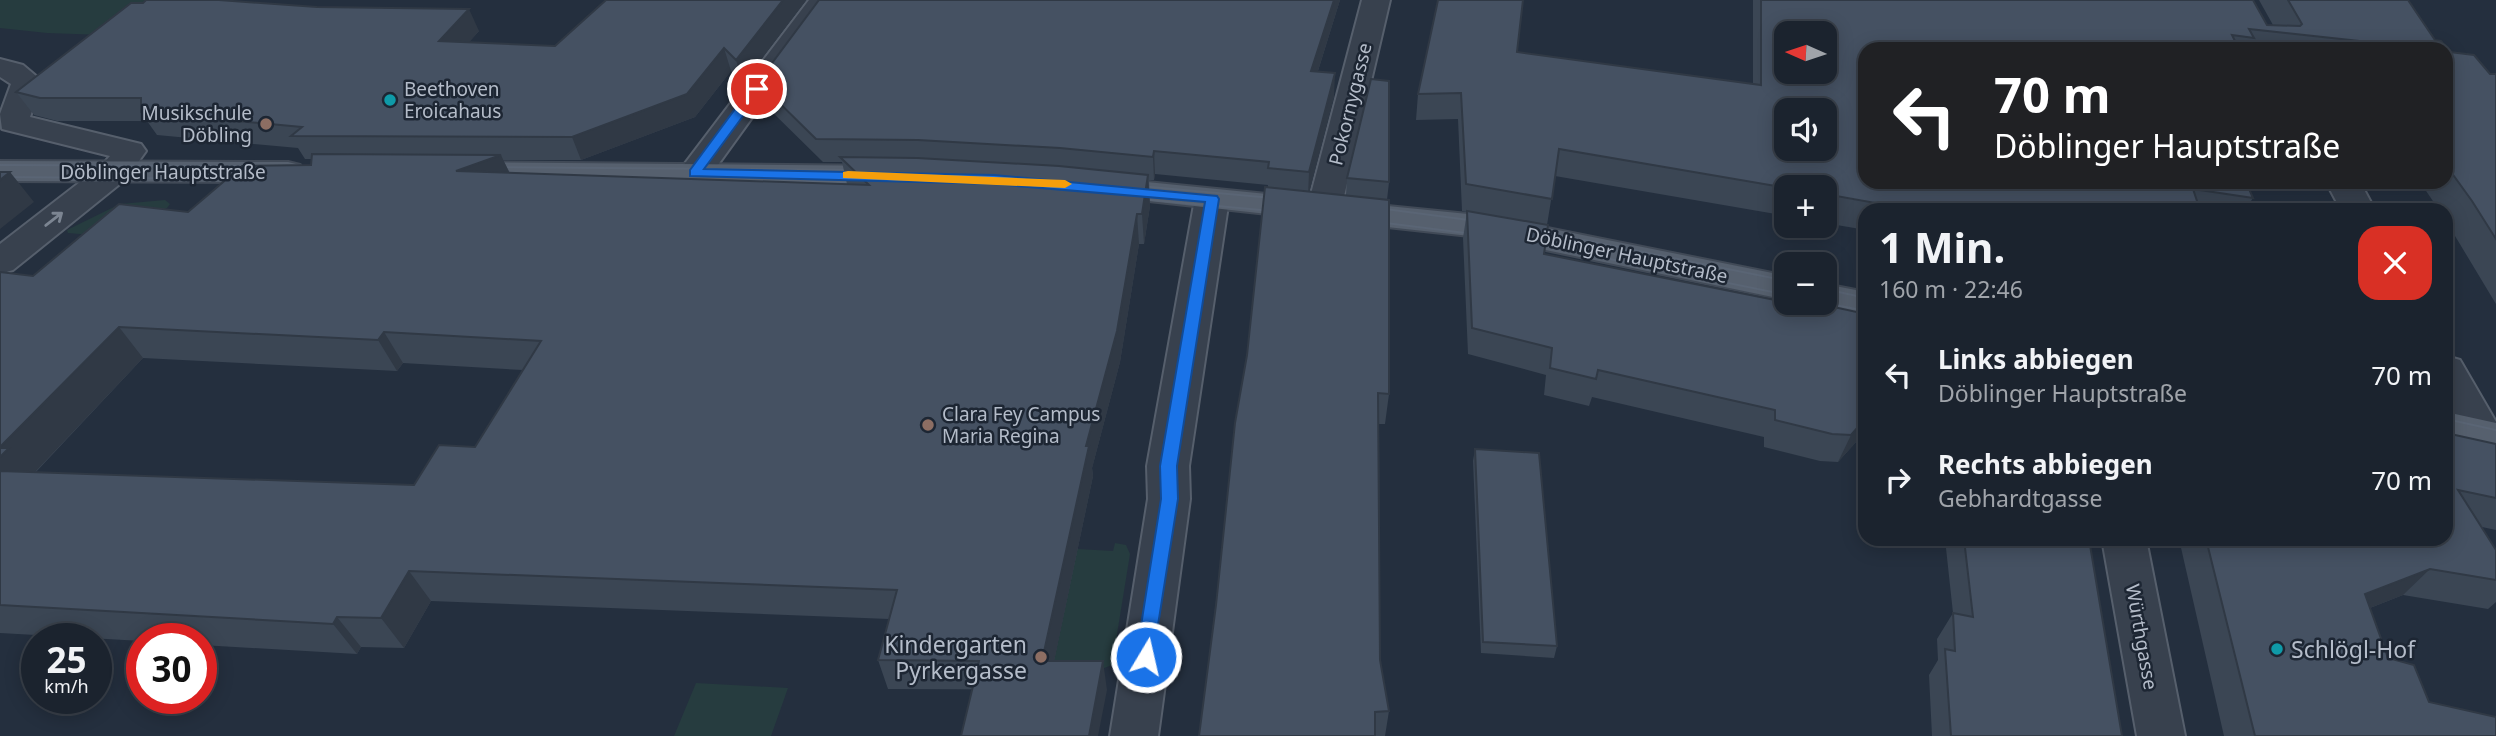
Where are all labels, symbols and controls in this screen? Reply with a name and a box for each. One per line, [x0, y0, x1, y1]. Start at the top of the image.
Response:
north arrow [1774, 21, 1838, 84]
map controls [1774, 21, 1837, 315]
street label: Pokornygasse [1322, 40, 1378, 168]
pin [727, 59, 787, 119]
text: 70 m [1994, 61, 2111, 127]
icon: arrive [738, 70, 776, 108]
icon: left [1879, 70, 1970, 161]
place label: Beethoven Eroicahaus [404, 76, 501, 124]
marker: Beethoven Eroicahaus [382, 92, 398, 108]
button: sound [1774, 98, 1837, 161]
place label: Musikschule Döbling [142, 100, 252, 148]
marker: Musikschule Döbling [258, 116, 274, 132]
text: Döblinger Hauptstraße [1994, 124, 2340, 167]
street label: Döblinger Hauptstraße [60, 159, 266, 185]
button: + [1774, 175, 1837, 238]
one-way arrow [44, 212, 62, 227]
text: 1 Min. [1879, 218, 2005, 275]
street label: Döblinger Hauptstraße [1524, 221, 1730, 289]
button: close [2358, 226, 2432, 300]
button: − [1774, 252, 1837, 315]
text: 160 m · 22:46 [1879, 273, 2023, 305]
text: Links abbiegen [1938, 341, 2134, 377]
icon: left [1879, 356, 1917, 394]
text: 70 m [2371, 357, 2432, 393]
text: Döblinger Hauptstraße [1938, 377, 2187, 409]
place label: Clara Fey Campus Maria Regina [942, 401, 1100, 449]
marker: Clara Fey Campus Maria Regina [920, 417, 936, 433]
text: Rechts abbiegen [1938, 446, 2153, 482]
icon: right [1879, 461, 1917, 499]
text: 70 m [2371, 462, 2432, 498]
text: Gebhardtgasse [1938, 482, 2103, 514]
street label: Würthgasse [2120, 582, 2164, 692]
position arrow [1109, 620, 1183, 694]
speed limit sign: 30 [126, 623, 217, 714]
place label: Kindergarten Pyrkergasse [884, 628, 1027, 686]
place label: Schlögl-Hof [2291, 633, 2416, 665]
text: 25 [46, 636, 87, 683]
marker: Schlögl-Hof [2269, 641, 2285, 657]
marker: Kindergarten Pyrkergasse [1033, 649, 1049, 665]
text: km/h [44, 674, 89, 698]

